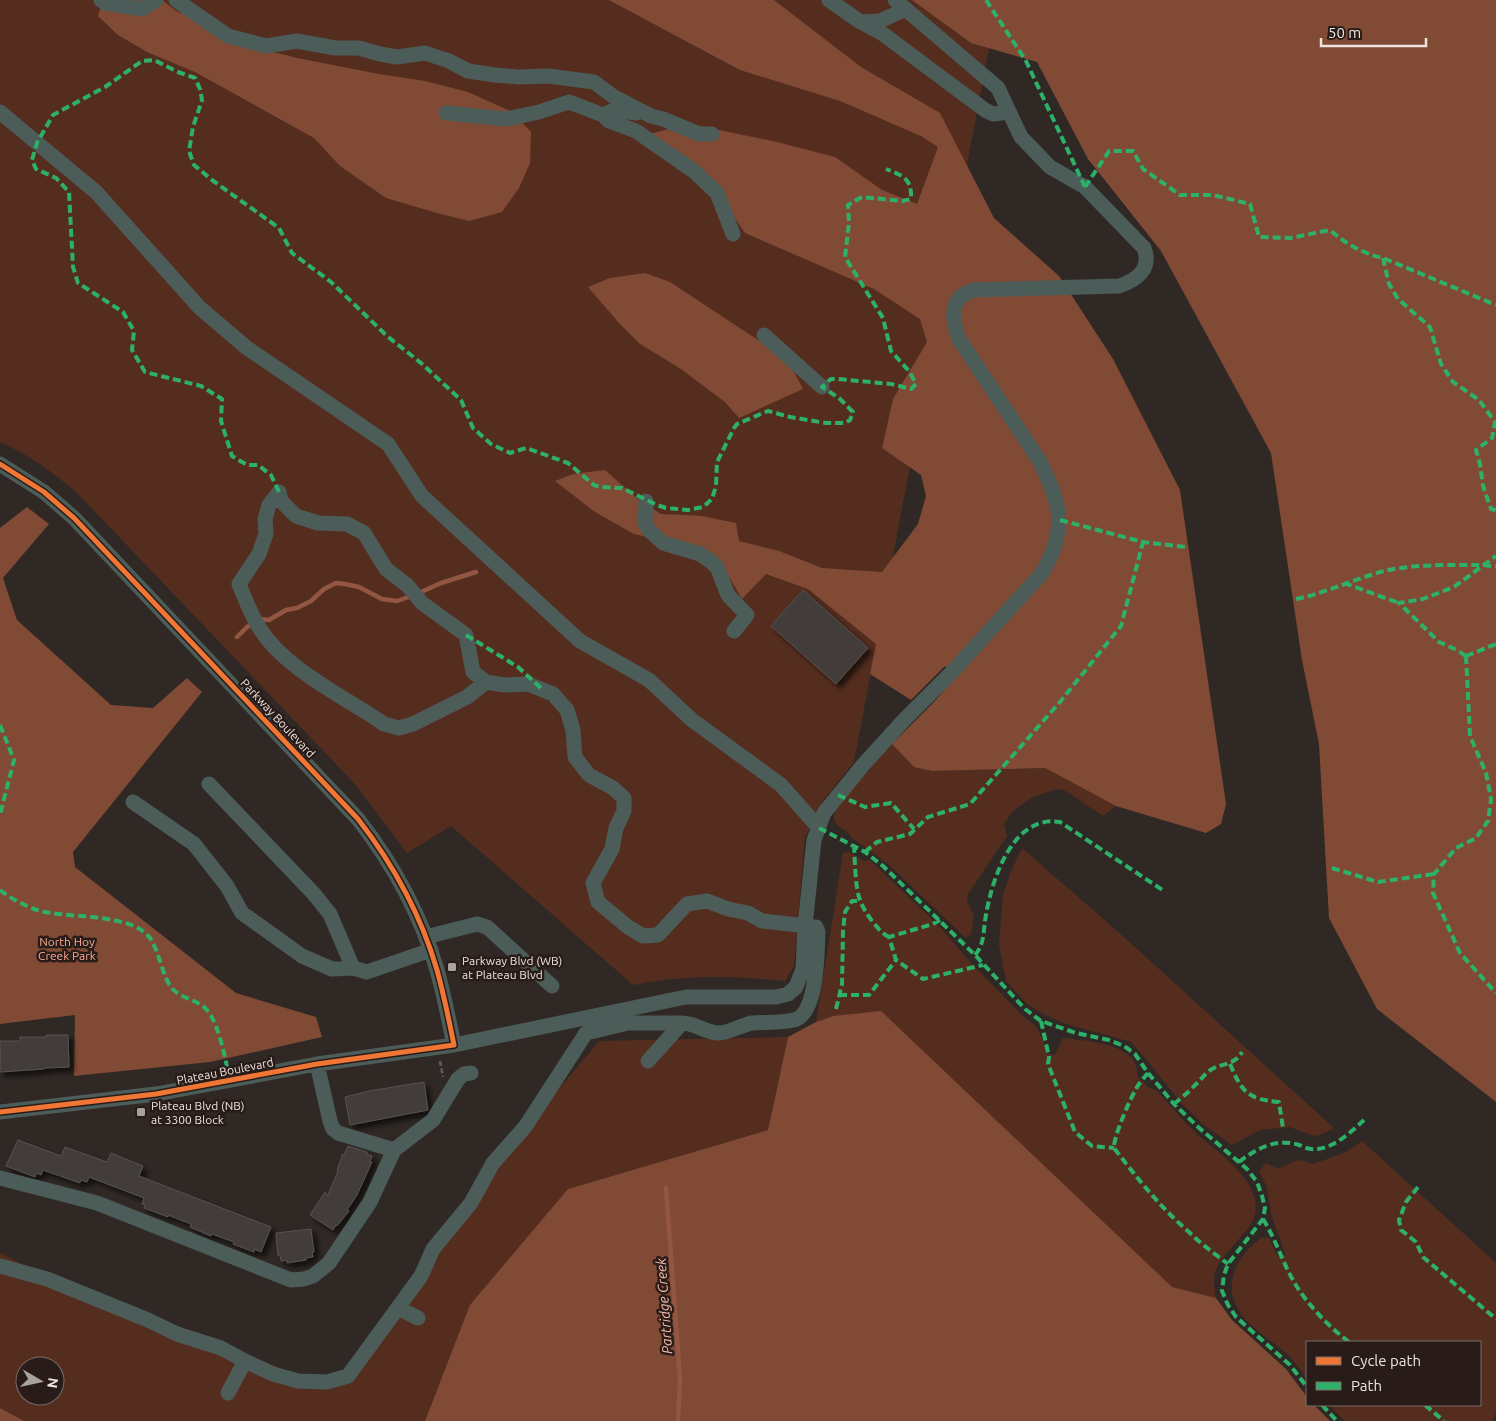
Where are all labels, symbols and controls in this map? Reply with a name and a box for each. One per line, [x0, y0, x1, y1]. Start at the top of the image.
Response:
scale bar [1321, 15, 1426, 47]
text: 50 m [1328, 24, 1361, 41]
street label: Parkway Boulevard [238, 676, 318, 760]
park label: North Hoy Creek Park [38, 935, 96, 962]
place label: Parkway Blvd (WB) at Plateau Blvd [462, 954, 562, 981]
marker: Parkway Blvd (WB) at Plateau Blvd [446, 961, 458, 973]
street label: Plateau Boulevard [175, 1055, 275, 1087]
place label: Plateau Blvd (NB) at 3300 Block [151, 1099, 245, 1126]
marker: Plateau Blvd (NB) at 3300 Block [135, 1106, 147, 1118]
water label: Partridge Creek [653, 1257, 675, 1355]
legend [1306, 1341, 1481, 1406]
text: Cycle path [1351, 1352, 1421, 1369]
north arrow [15, 1356, 65, 1406]
text: N [44, 1377, 62, 1389]
text: Path [1351, 1377, 1382, 1394]

